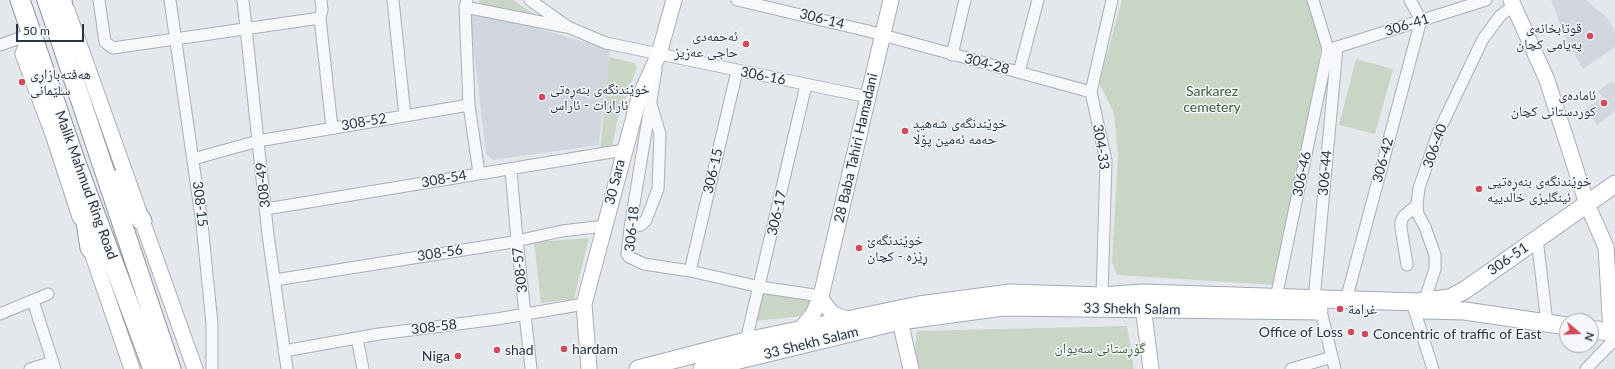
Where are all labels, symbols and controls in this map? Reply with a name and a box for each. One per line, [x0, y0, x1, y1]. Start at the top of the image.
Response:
street label: 306-14 [798, 5, 846, 33]
street label: 306-41 [1383, 10, 1431, 40]
scale bar [18, 16, 86, 42]
place label: قوتابخانەی پەیامی کچان [1516, 20, 1582, 52]
text: 50 m [23, 23, 50, 38]
place label: ئەحمەدی حاجی عەزیز [674, 28, 738, 60]
marker: قوتابخانەی پەیامی کچان [1585, 31, 1595, 41]
marker: ئەحمەدی حاجی عەزیز [741, 39, 751, 49]
street label: 304-28 [963, 50, 1011, 78]
street label: 306-16 [739, 63, 787, 89]
place label: هەفتەبازاڕی سلێمانی [30, 66, 91, 98]
street label: 28 Baba Tahiri Hamadani [831, 72, 881, 224]
marker: هەفتەبازاڕی سلێمانی [17, 77, 27, 87]
place label: خوێندنگەی بنەڕەتی ئارارات - ئاراس [550, 81, 650, 114]
park label: Sarkarez cemetery [1183, 83, 1241, 116]
place label: ئامادەی کوردستانی کچان [1511, 87, 1596, 120]
marker: خوێندنگەی بنەڕەتی ئارارات - ئاراس [537, 92, 547, 102]
marker: ئامادەی کوردستانی کچان [1599, 98, 1609, 108]
street label: Malik Mahmud Ring Road [51, 108, 121, 262]
street label: 308-52 [340, 110, 388, 134]
place label: خوێندنگەی شەهید حەمە ئەمین پۆڵا [913, 115, 1007, 148]
street label: 306-40 [1419, 122, 1451, 170]
street label: 304-33 [1089, 123, 1113, 171]
marker: خوێندنگەی شەهید حەمە ئەمین پۆڵا [900, 126, 910, 136]
street label: 306-42 [1369, 136, 1397, 184]
street label: 306-15 [700, 147, 726, 195]
street label: 306-44 [1315, 149, 1335, 197]
street label: 306-46 [1289, 150, 1315, 198]
street label: 30 Sara [601, 158, 629, 206]
street label: 308-49 [252, 161, 274, 209]
street label: 308-54 [420, 167, 468, 191]
place label: خوێندنگەی بنەڕەتیی ئینگلیزی خالدییە [1487, 173, 1592, 206]
street label: 308-15 [189, 180, 211, 228]
marker: خوێندنگەی بنەڕەتیی ئینگلیزی خالدییە [1474, 184, 1484, 194]
street label: 306-17 [764, 189, 790, 237]
street label: 306-18 [621, 205, 643, 253]
place label: خوێندنگەێ ڕێزە - کچان [867, 232, 928, 264]
street label: 306-51 [1484, 239, 1532, 279]
street label: 308-56 [416, 241, 464, 265]
marker: خوێندنگەێ ڕێزە - کچان [854, 243, 864, 253]
street label: 308-57 [509, 246, 531, 294]
street label: 33 Shekh Salam [1083, 300, 1181, 318]
place label: غرامة [1348, 301, 1377, 317]
marker: غرامة [1335, 304, 1345, 314]
north arrow [1559, 313, 1599, 353]
street label: 308-58 [410, 316, 458, 338]
street label: 33 Shekh Salam [762, 323, 860, 363]
place label: Office of Loss [1259, 324, 1343, 340]
place label: Concentric of traffic of East [1373, 326, 1542, 342]
marker: Office of Loss [1346, 327, 1356, 337]
marker: Concentric of traffic of East [1360, 329, 1370, 339]
text: N [1582, 331, 1597, 343]
park label: گۆڕستانی سەیوان [1054, 340, 1146, 356]
place label: hardam [572, 341, 618, 357]
place label: shad [505, 342, 534, 358]
marker: hardam [559, 344, 569, 354]
marker: shad [492, 345, 502, 355]
place label: Niga [422, 348, 450, 364]
marker: Niga [453, 351, 463, 361]

